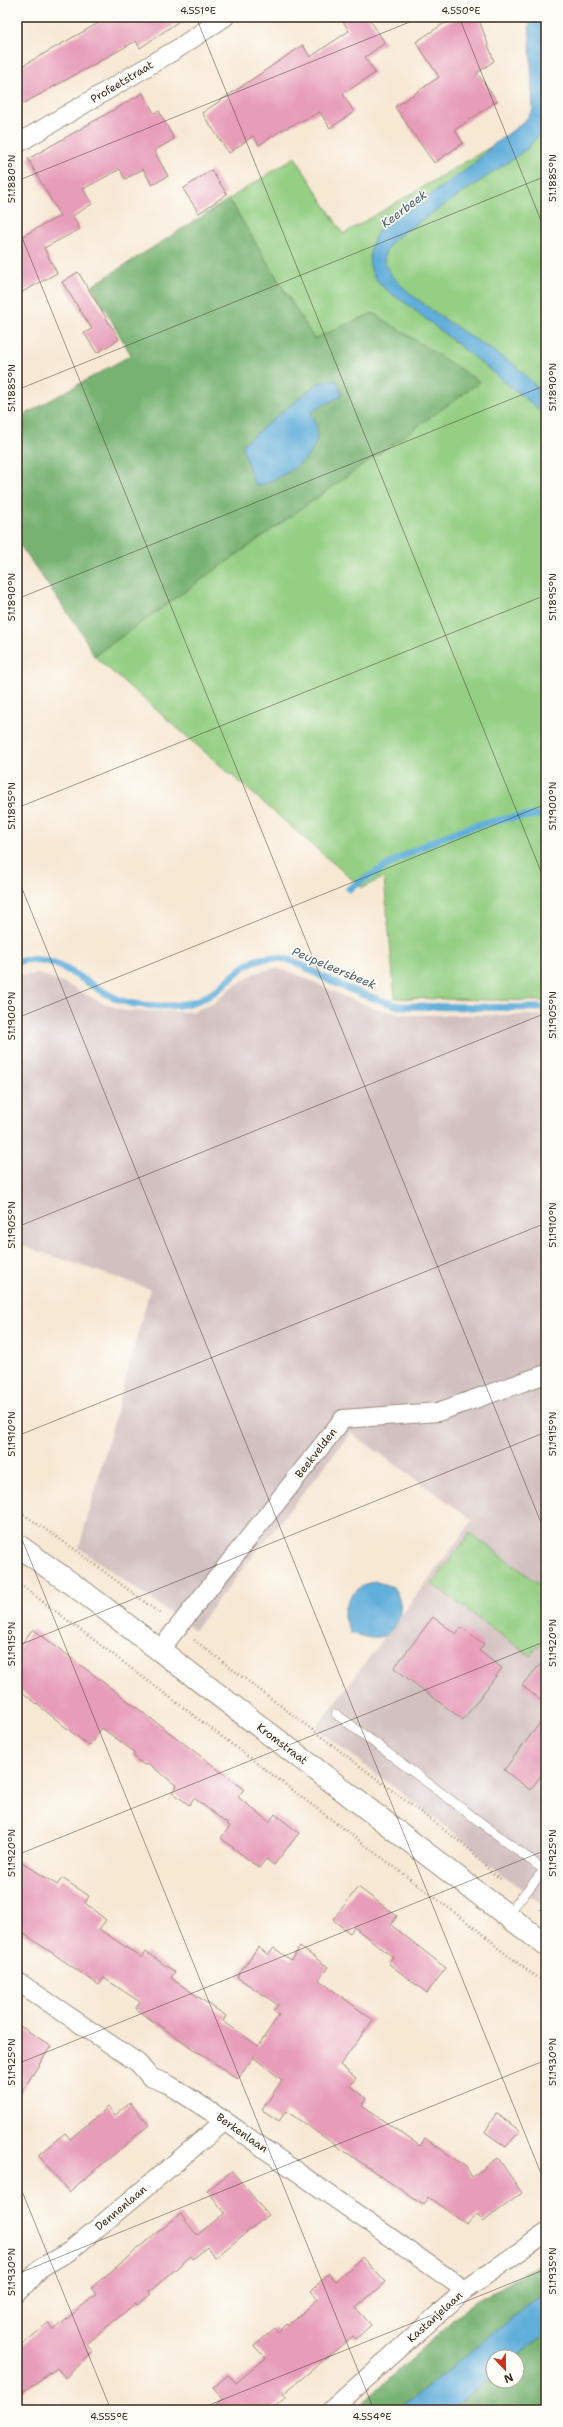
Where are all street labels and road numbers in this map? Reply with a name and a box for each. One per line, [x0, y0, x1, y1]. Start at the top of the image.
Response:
street label: Profeetstraat [88, 57, 156, 107]
street label: Beekvelden [292, 1425, 340, 1481]
street label: Kromstraat [254, 1720, 311, 1768]
street label: Berkenlaan [213, 2110, 271, 2156]
street label: Dennenlaan [92, 2182, 150, 2234]
street label: Kastanjelaan [404, 2288, 466, 2346]

